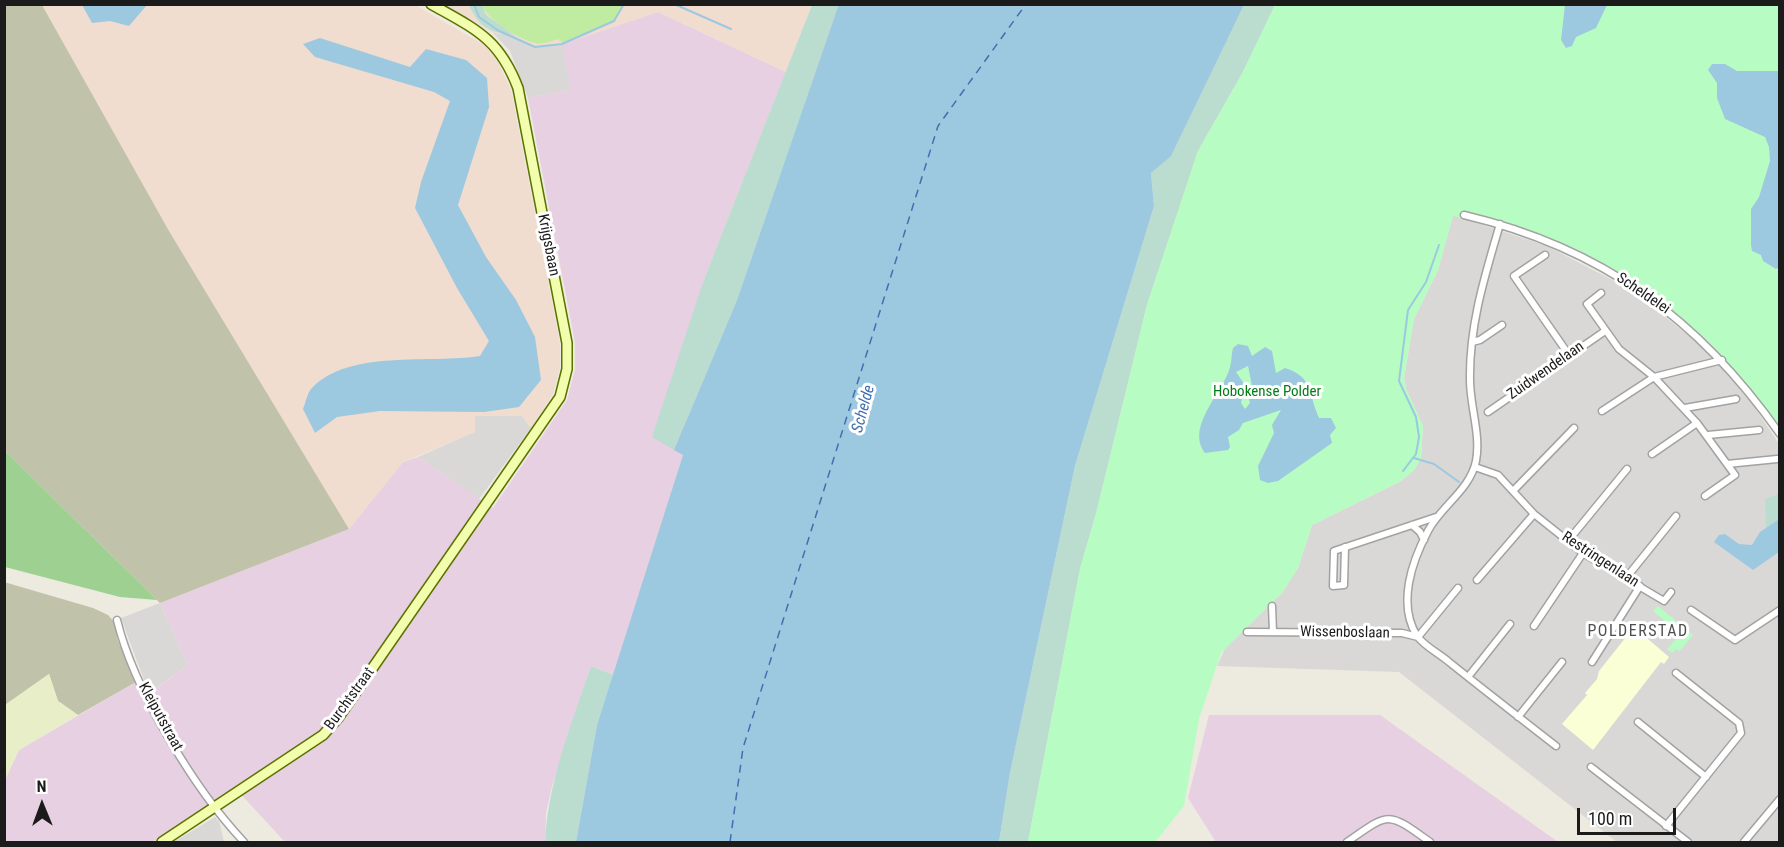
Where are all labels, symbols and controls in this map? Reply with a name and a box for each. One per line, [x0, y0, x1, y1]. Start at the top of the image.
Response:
street label: Krijgsbaan [533, 212, 563, 278]
street label: Scheldelei [1613, 270, 1673, 318]
street label: Zuidwendelaan [1504, 338, 1588, 404]
water label: Schelde [848, 383, 880, 435]
park label: Hobokense Polder [1213, 383, 1321, 401]
street label: Restringenlaan [1558, 528, 1642, 592]
district label: POLDERSTAD [1587, 622, 1689, 642]
street label: Wissenboslaan [1300, 623, 1390, 643]
street label: Burchtstraat [321, 664, 379, 734]
street label: Kleiputstraat [134, 680, 186, 754]
north arrow [12, 775, 72, 835]
text: N [37, 777, 47, 796]
scale bar [1580, 796, 1679, 834]
text: 100 m [1588, 808, 1632, 829]

